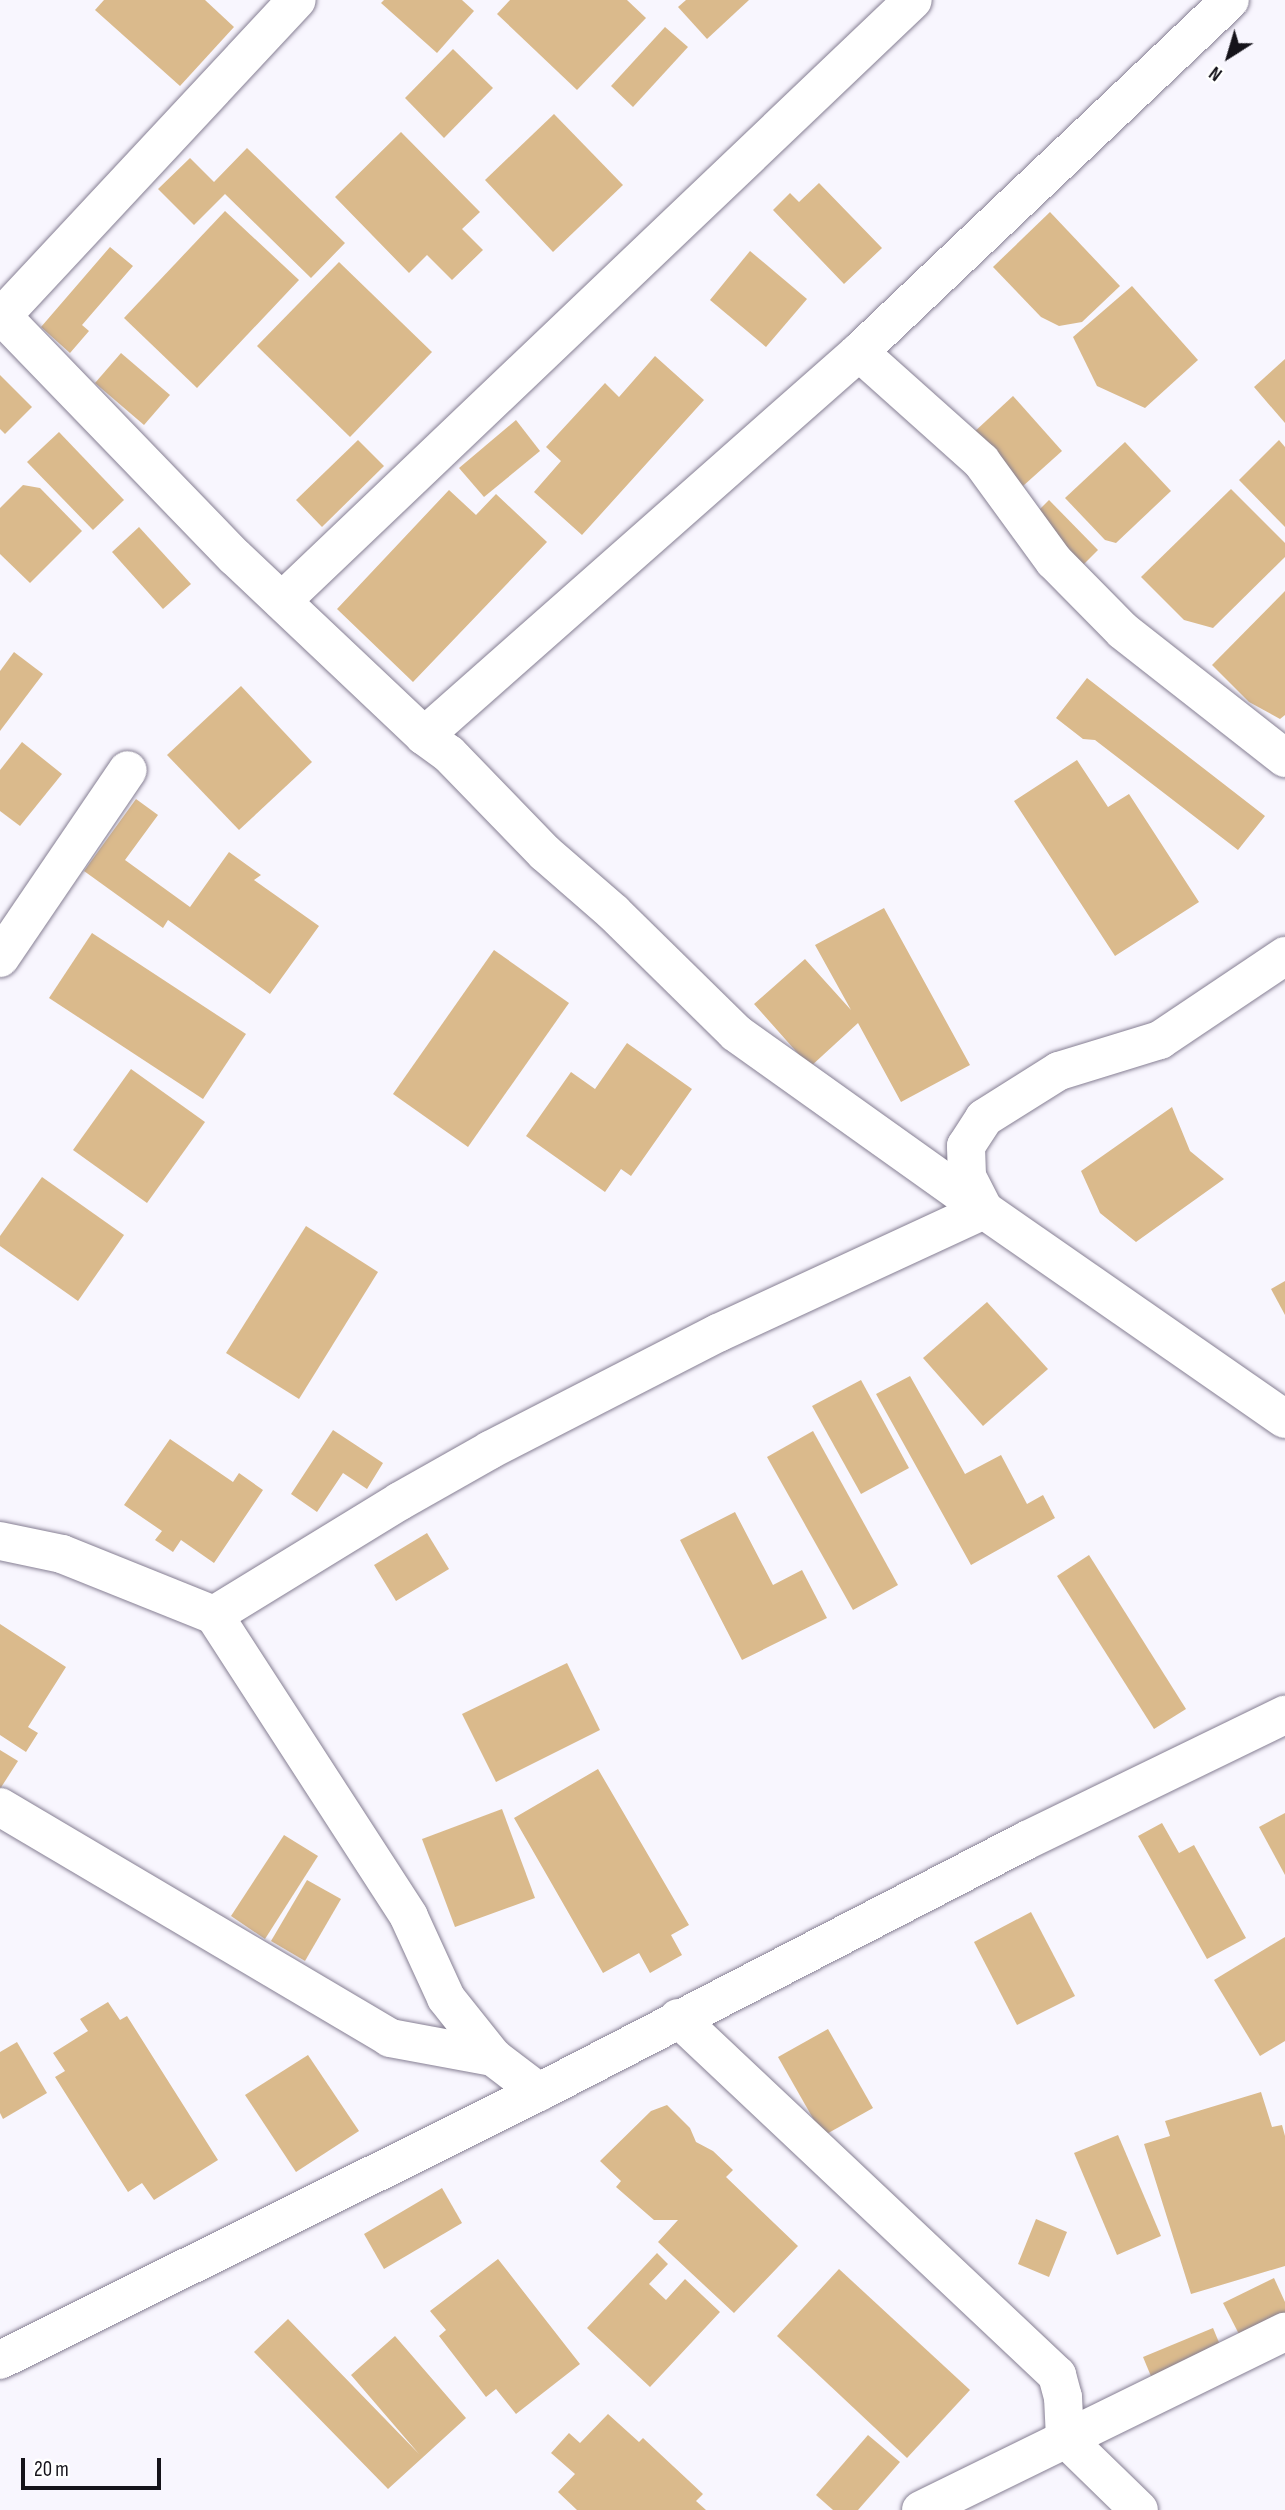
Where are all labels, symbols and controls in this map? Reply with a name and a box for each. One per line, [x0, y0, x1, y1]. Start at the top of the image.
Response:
north arrow [1194, 21, 1264, 91]
text: N [1205, 61, 1227, 85]
scale bar [24, 2444, 164, 2488]
text: 20 m [34, 2457, 69, 2482]

